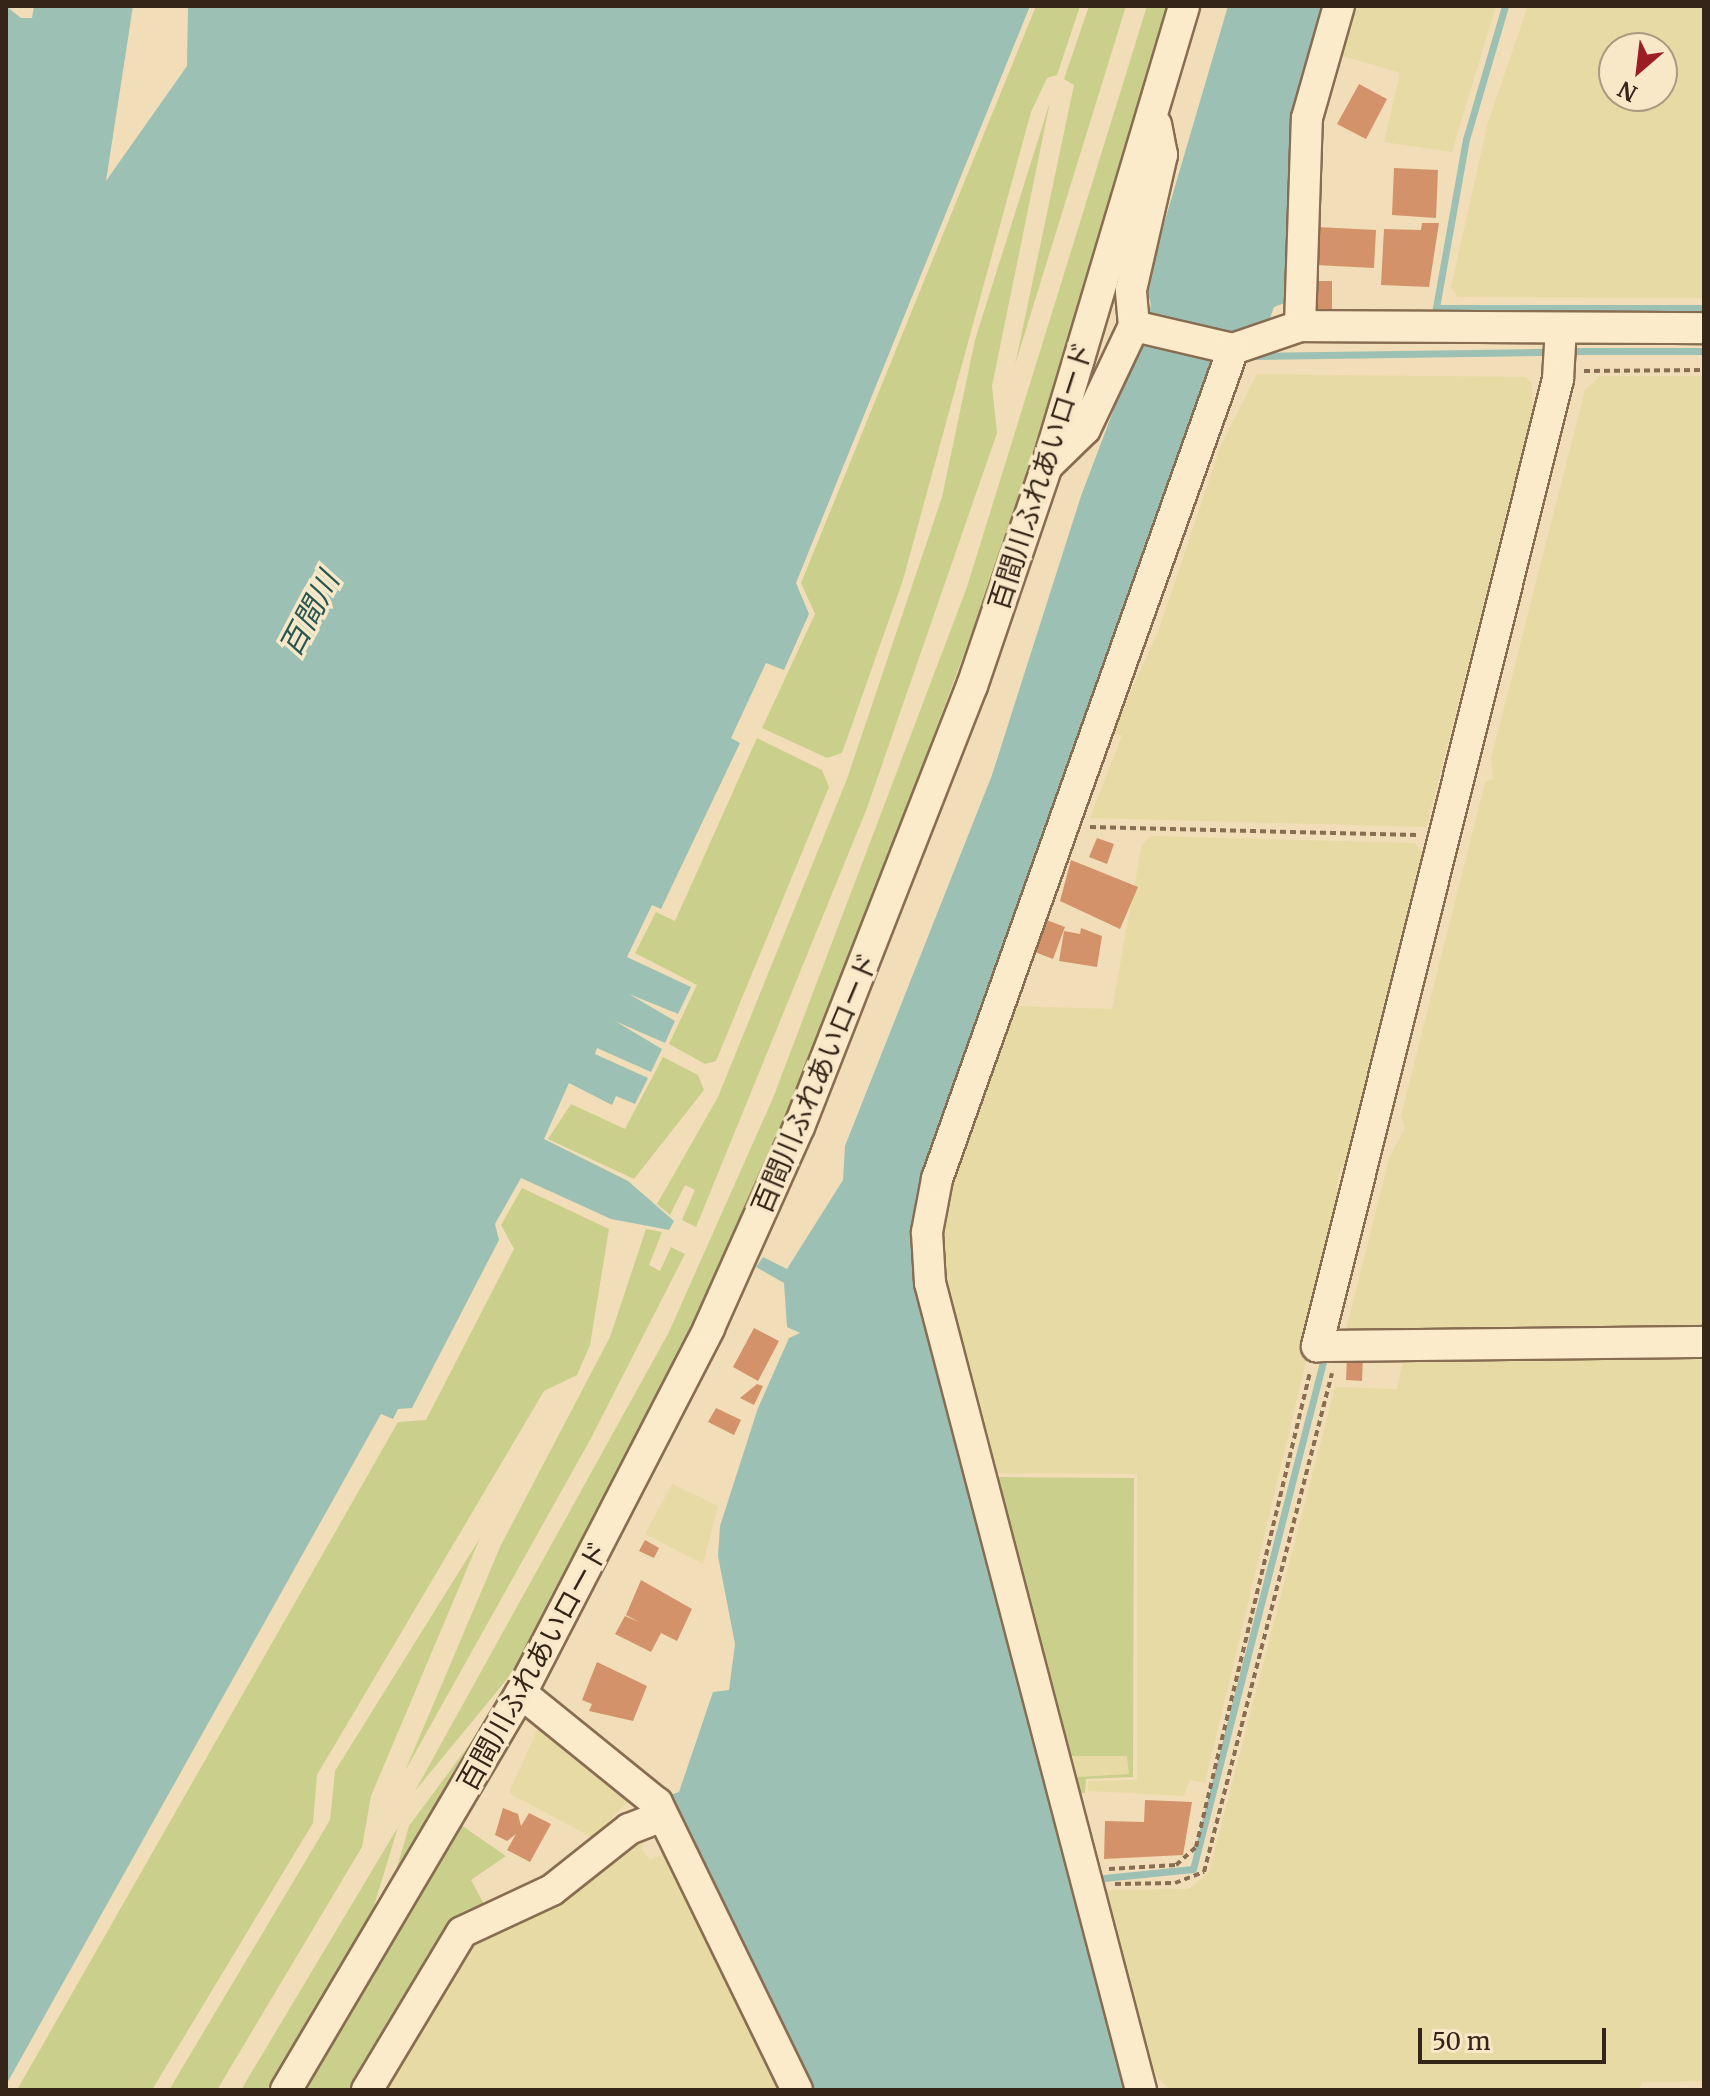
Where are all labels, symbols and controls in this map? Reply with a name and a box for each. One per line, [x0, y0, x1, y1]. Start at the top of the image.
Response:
north arrow [1598, 32, 1678, 112]
text: N [1613, 75, 1642, 108]
street label: 百間川ふれあいロード [982, 338, 1100, 614]
water label: 百間川 [272, 566, 346, 662]
street label: 百間川ふれあいロード [745, 948, 885, 1218]
street label: 百間川ふれあいロード [450, 1535, 616, 1797]
scale bar [1422, 2012, 1610, 2062]
text: 50 m [1432, 2026, 1491, 2057]

